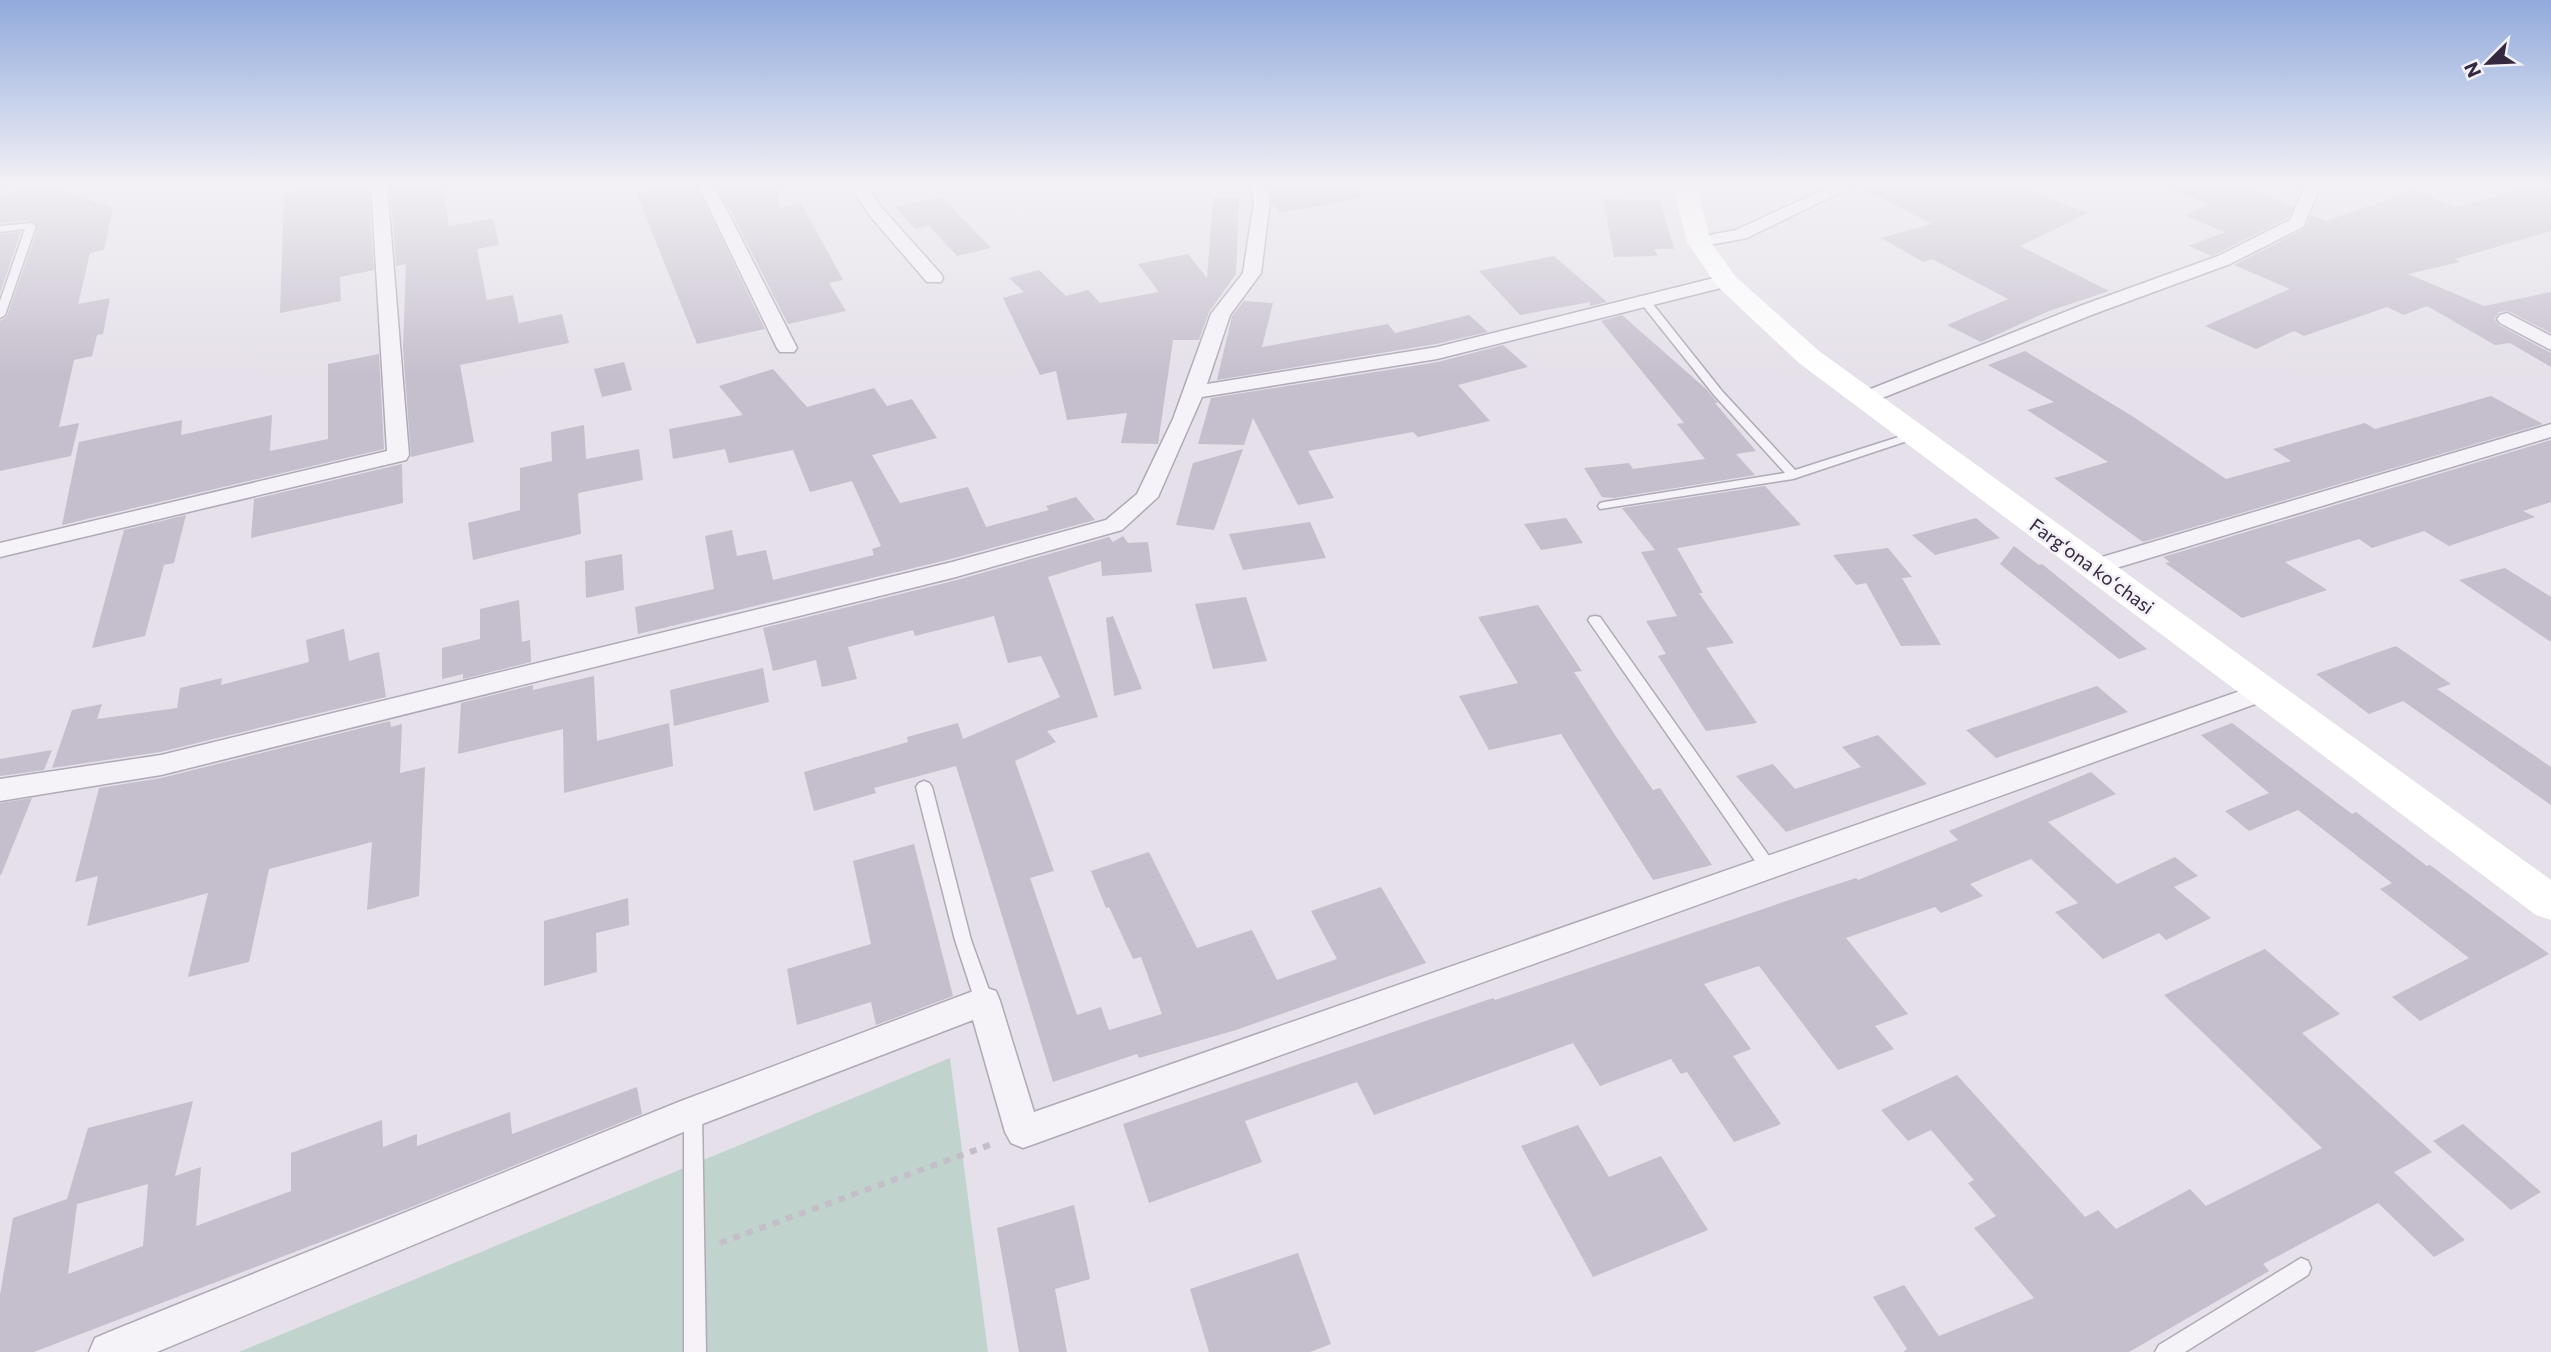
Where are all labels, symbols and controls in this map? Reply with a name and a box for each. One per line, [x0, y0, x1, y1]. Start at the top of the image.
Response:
north arrow [2453, 28, 2523, 98]
text: N [2459, 59, 2485, 81]
street label: Fargʻona koʻchasi [2026, 513, 2159, 618]

